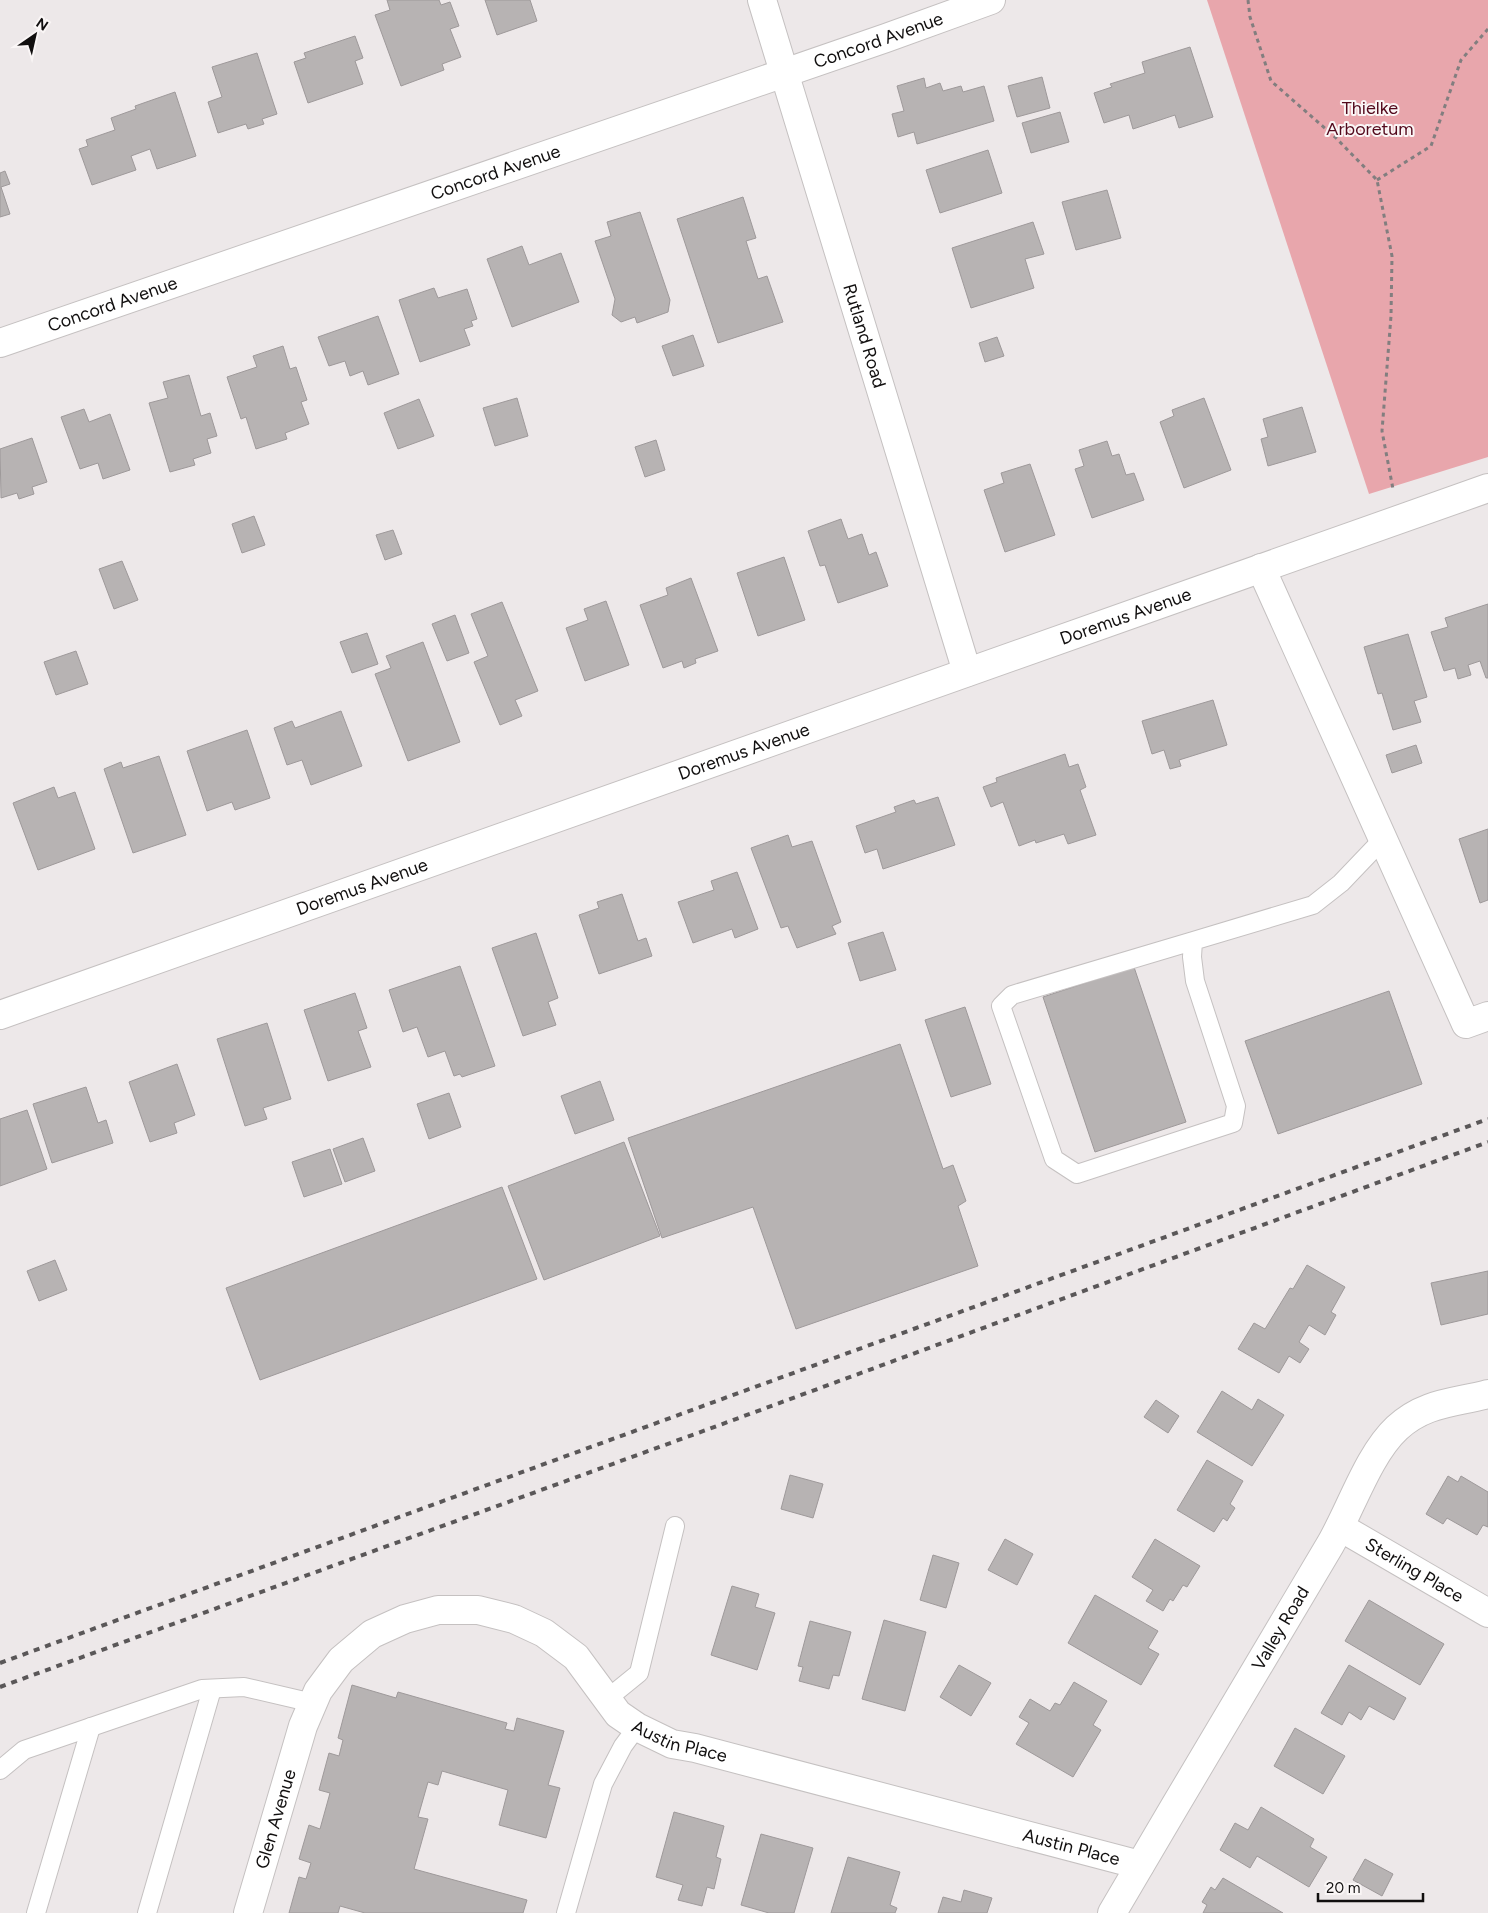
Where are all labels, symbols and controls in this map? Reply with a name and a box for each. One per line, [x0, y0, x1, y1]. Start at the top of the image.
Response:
street label: Concord Avenue [811, 7, 946, 73]
north arrow [10, 10, 60, 60]
text: N [33, 15, 51, 35]
park label: Thielke Arboretum [1326, 97, 1414, 140]
street label: Concord Avenue [428, 140, 563, 205]
street label: Concord Avenue [45, 272, 180, 337]
street label: Rutland Road [838, 281, 891, 391]
street label: Doremus Avenue [1057, 583, 1194, 650]
street label: Doremus Avenue [675, 718, 813, 785]
street label: Doremus Avenue [293, 853, 431, 920]
street label: Sterling Place [1361, 1533, 1468, 1607]
street label: Valley Road [1247, 1582, 1314, 1674]
street label: Austin Place [628, 1715, 730, 1767]
street label: Glen Avenue [251, 1766, 301, 1871]
street label: Austin Place [1021, 1824, 1122, 1870]
scale bar [1318, 1870, 1423, 1902]
text: 20 m [1326, 1879, 1360, 1897]

